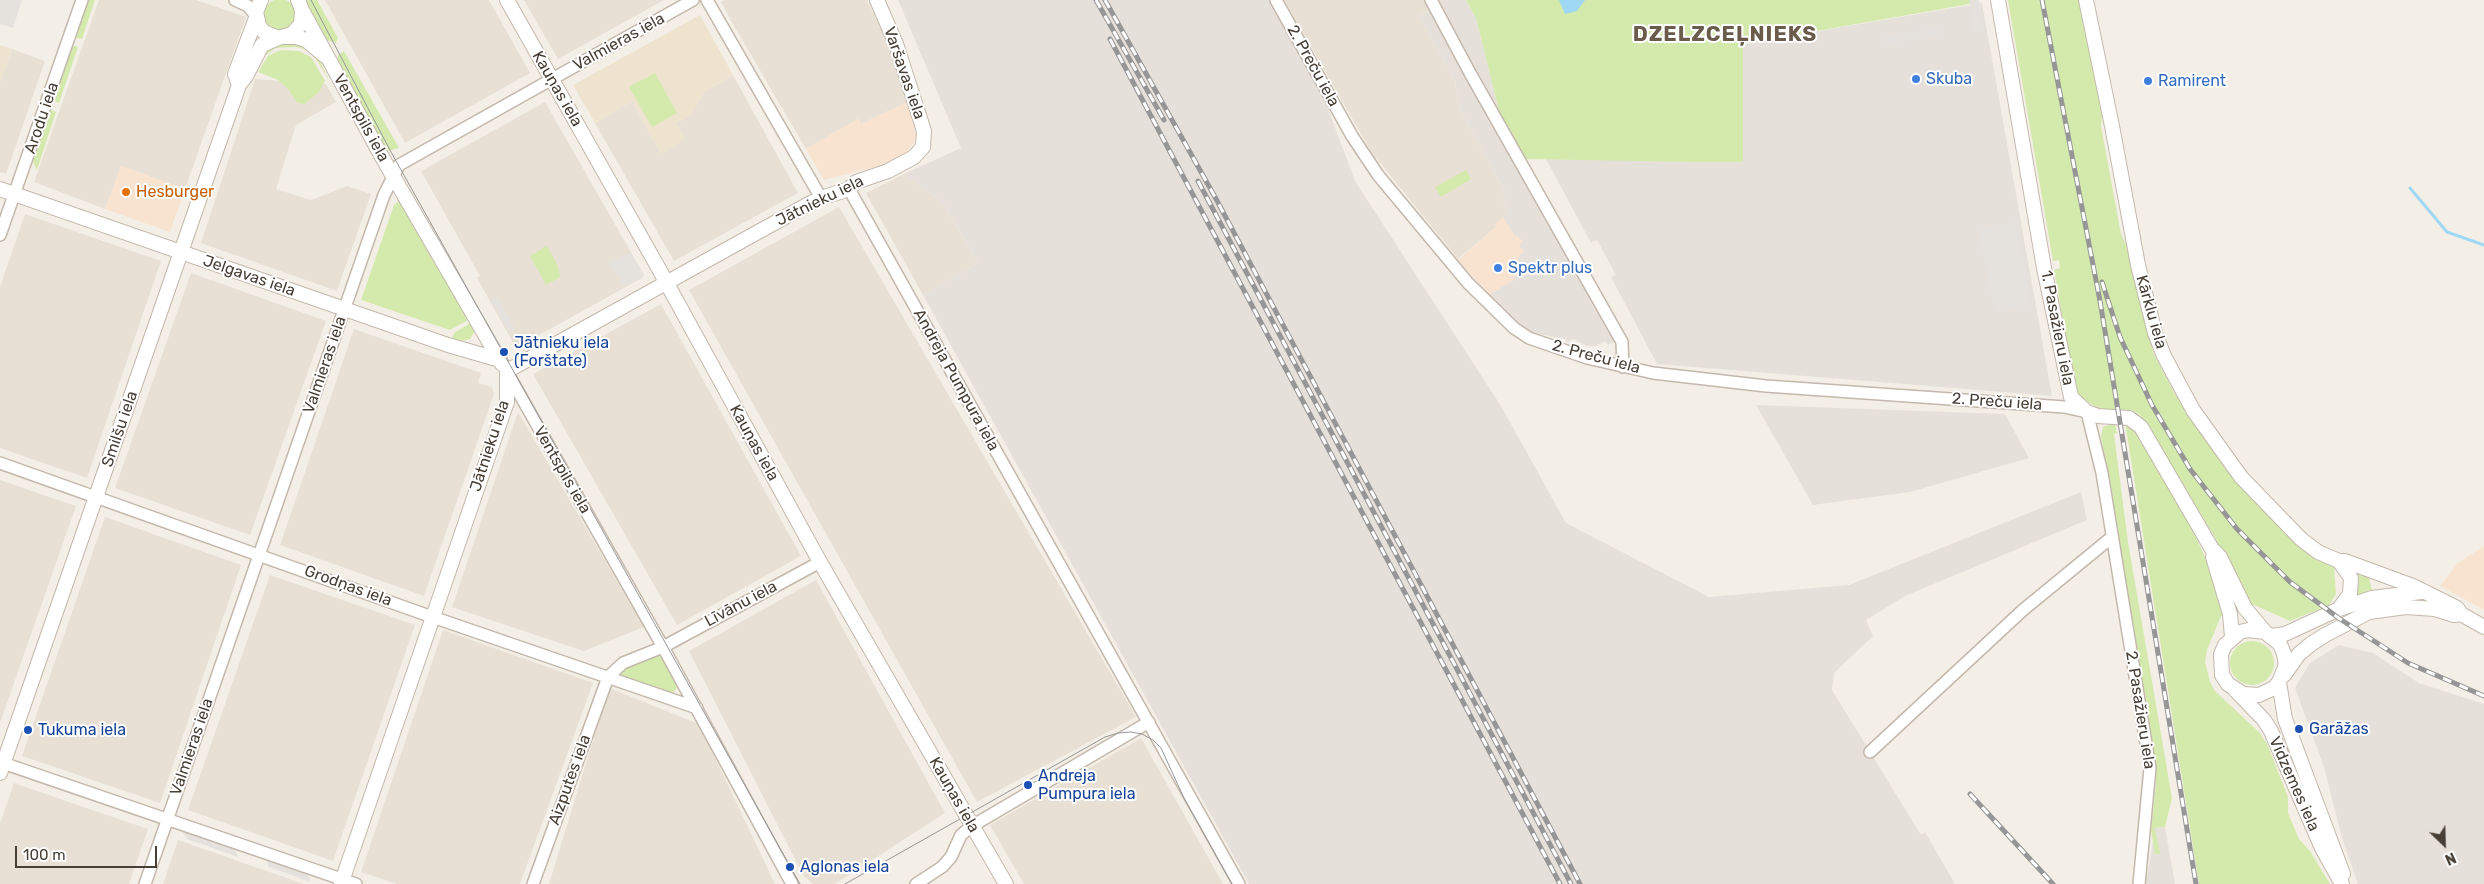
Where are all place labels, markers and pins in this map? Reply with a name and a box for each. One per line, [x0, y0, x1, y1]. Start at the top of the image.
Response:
place label: Skuba [1926, 69, 1972, 89]
place label: Ramirent [2158, 71, 2226, 91]
marker: Skuba [1910, 73, 1922, 85]
marker: Ramirent [2142, 75, 2154, 87]
place label: Hesburger [136, 182, 214, 202]
marker: Hesburger [120, 186, 132, 198]
place label: Spektr plus [1508, 258, 1592, 278]
marker: Spektr plus [1492, 262, 1504, 274]
place label: Jātnieku iela (Forštate) [514, 333, 609, 371]
marker: Jātnieku iela (Forštate) [498, 346, 510, 358]
place label: Garāžas [2309, 719, 2369, 739]
place label: Tukuma iela [38, 720, 126, 740]
marker: Garāžas [2293, 723, 2305, 735]
marker: Tukuma iela [22, 724, 34, 736]
place label: Andreja Pumpura iela [1038, 766, 1136, 804]
marker: Andreja Pumpura iela [1022, 779, 1034, 791]
place label: Aglonas iela [800, 857, 889, 877]
marker: Aglonas iela [784, 861, 796, 873]

